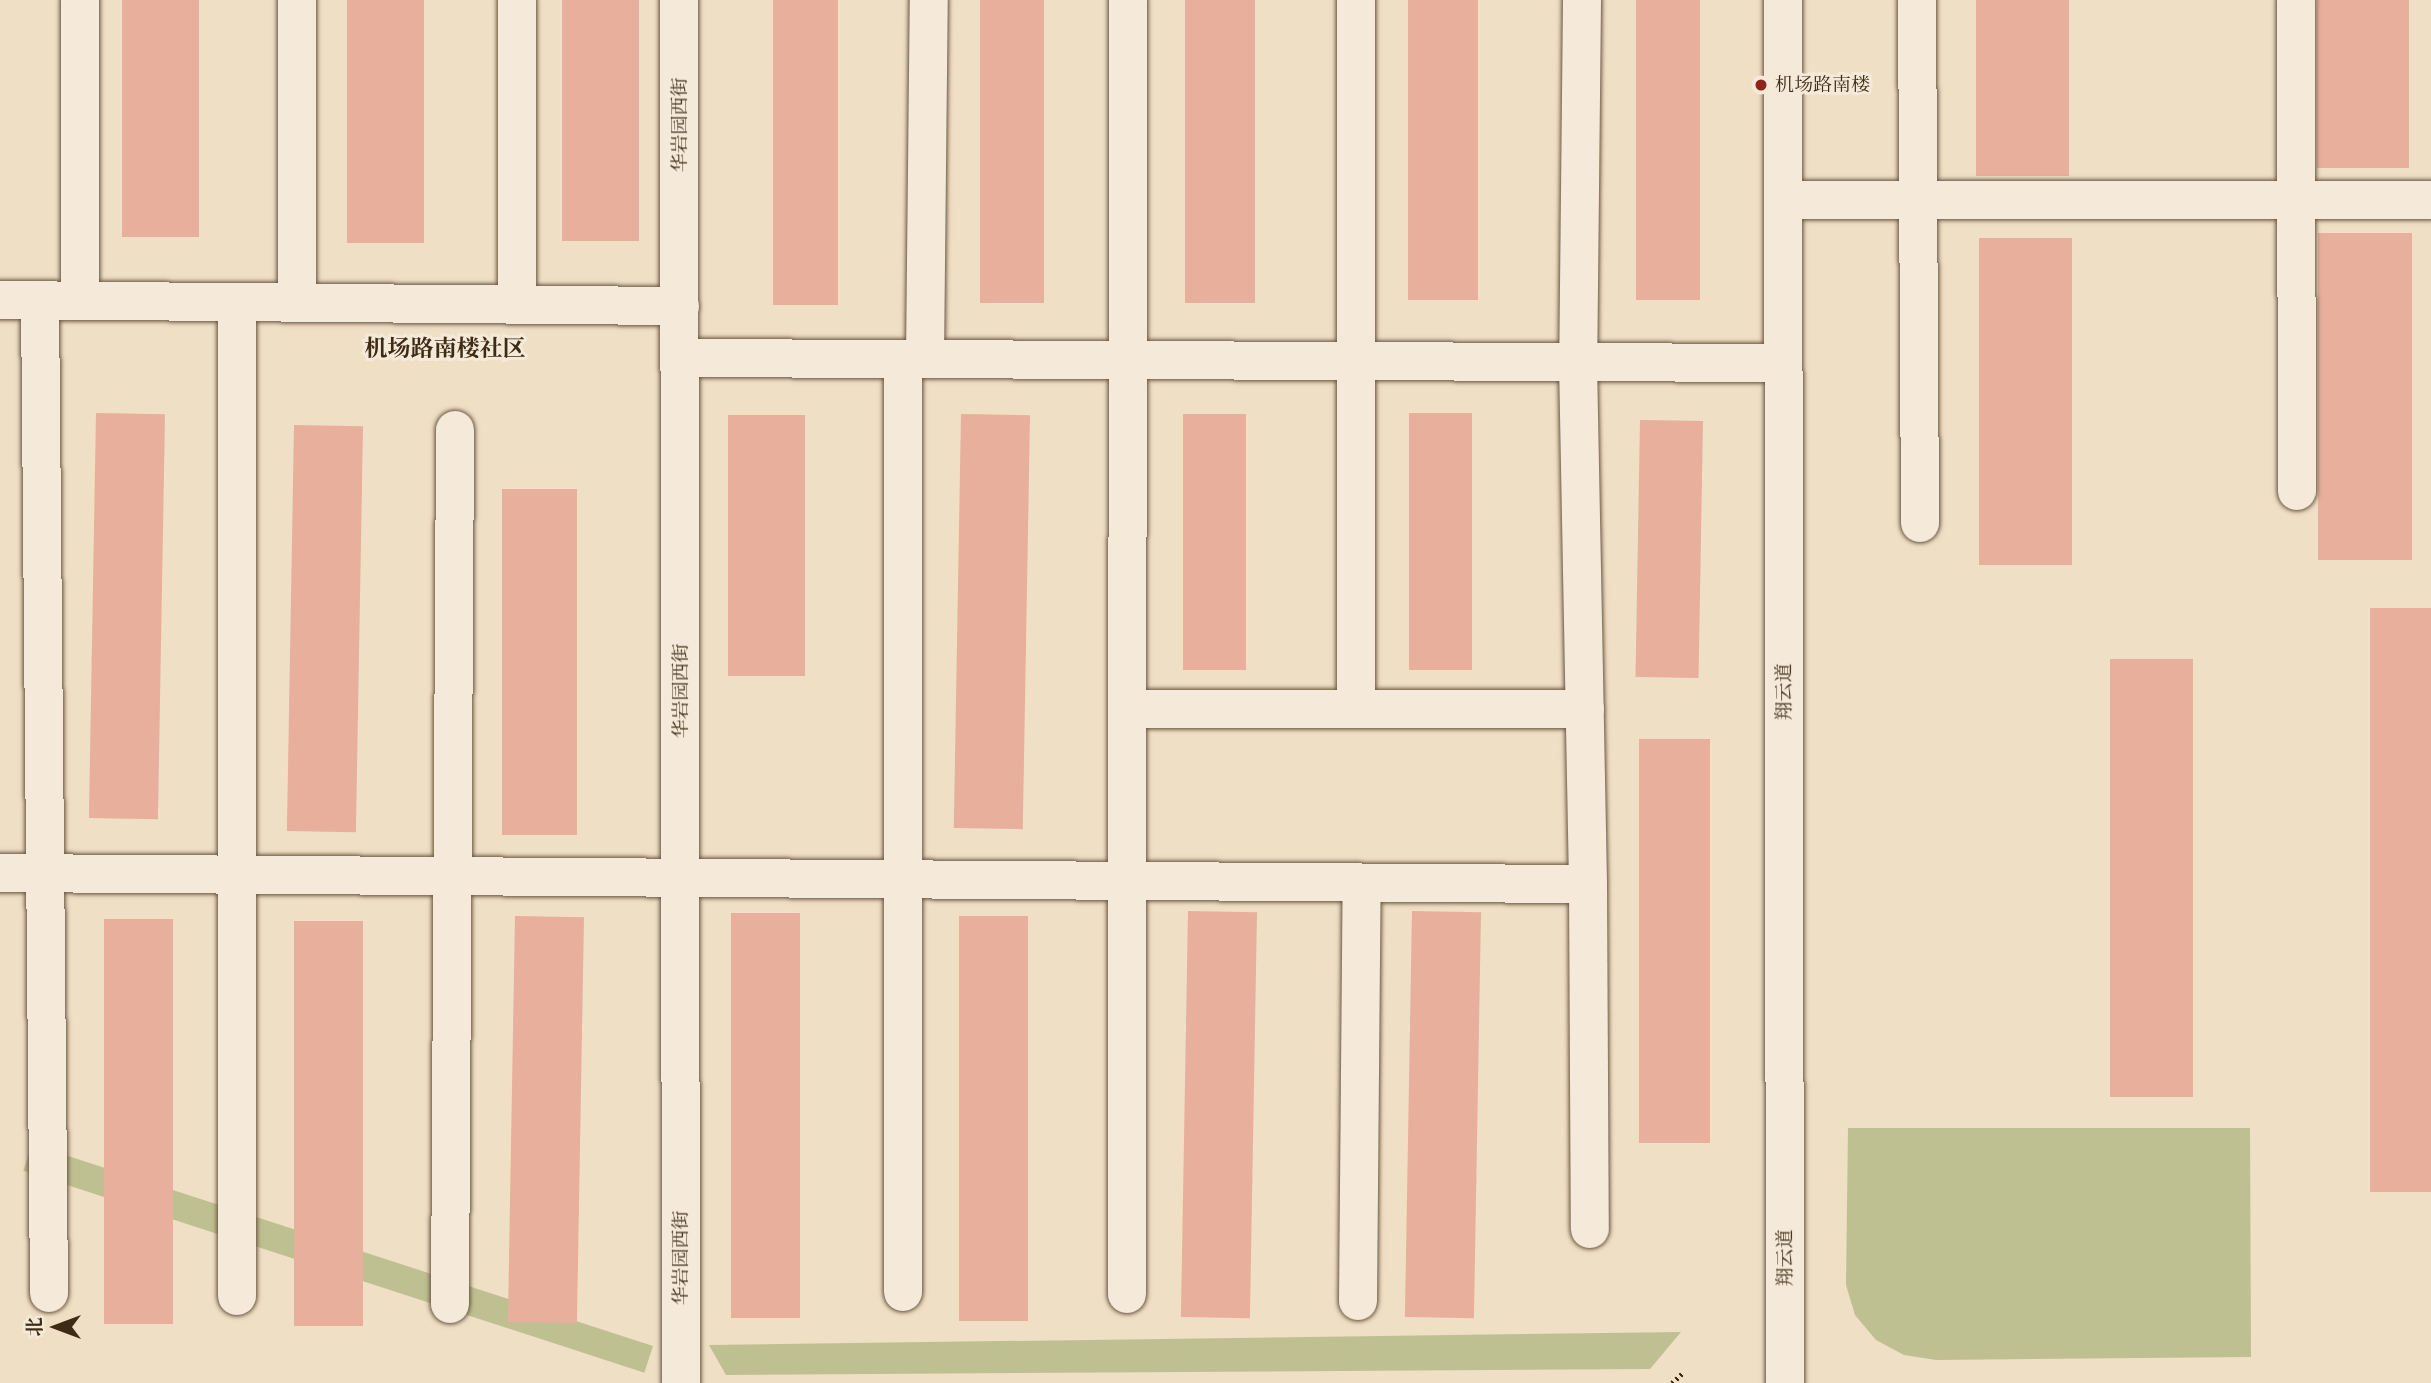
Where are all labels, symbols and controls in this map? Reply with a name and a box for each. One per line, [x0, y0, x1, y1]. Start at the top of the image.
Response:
place label: 机场路南楼 [1775, 74, 1870, 96]
marker: 机场路南楼 [1753, 77, 1769, 93]
street label: 华岩园西街 [669, 78, 691, 172]
district label: 机场路南楼社区 [365, 334, 525, 362]
street label: 华岩园西街 [670, 644, 692, 738]
street label: 翔云道 [1773, 664, 1795, 720]
street label: 华岩园西街 [670, 1211, 692, 1305]
street label: 翔云道 [1774, 1230, 1796, 1286]
north arrow [21, 1292, 91, 1362]
text: 北 [23, 1318, 46, 1337]

